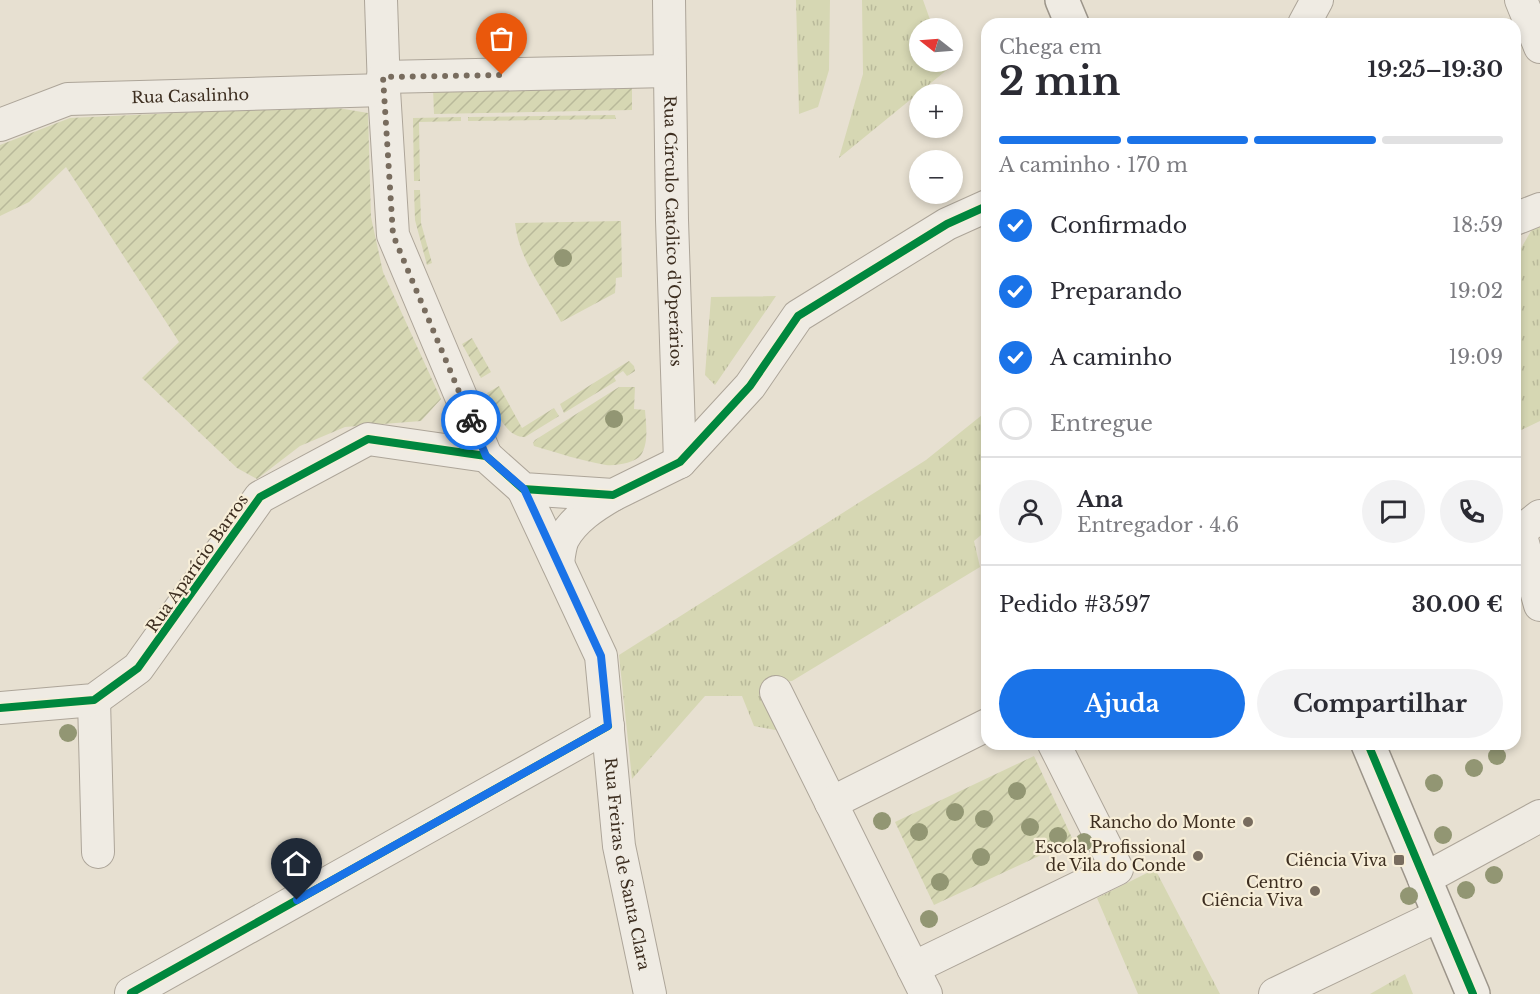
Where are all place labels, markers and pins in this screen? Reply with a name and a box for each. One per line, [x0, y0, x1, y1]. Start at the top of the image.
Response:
pin [476, 13, 527, 75]
place label: Rancho do Monte [1089, 812, 1236, 832]
marker: Rancho do Monte [1241, 815, 1255, 829]
place label: Escola Profissional de Vila do Conde [1035, 837, 1186, 875]
pin [271, 838, 322, 900]
marker: Escola Profissional de Vila do Conde [1191, 849, 1205, 863]
place label: Ciência Viva [1286, 850, 1387, 870]
marker: Ciência Viva [1392, 853, 1406, 867]
place label: Centro Ciência Viva [1202, 872, 1303, 910]
marker: Centro Ciência Viva [1308, 884, 1322, 898]

